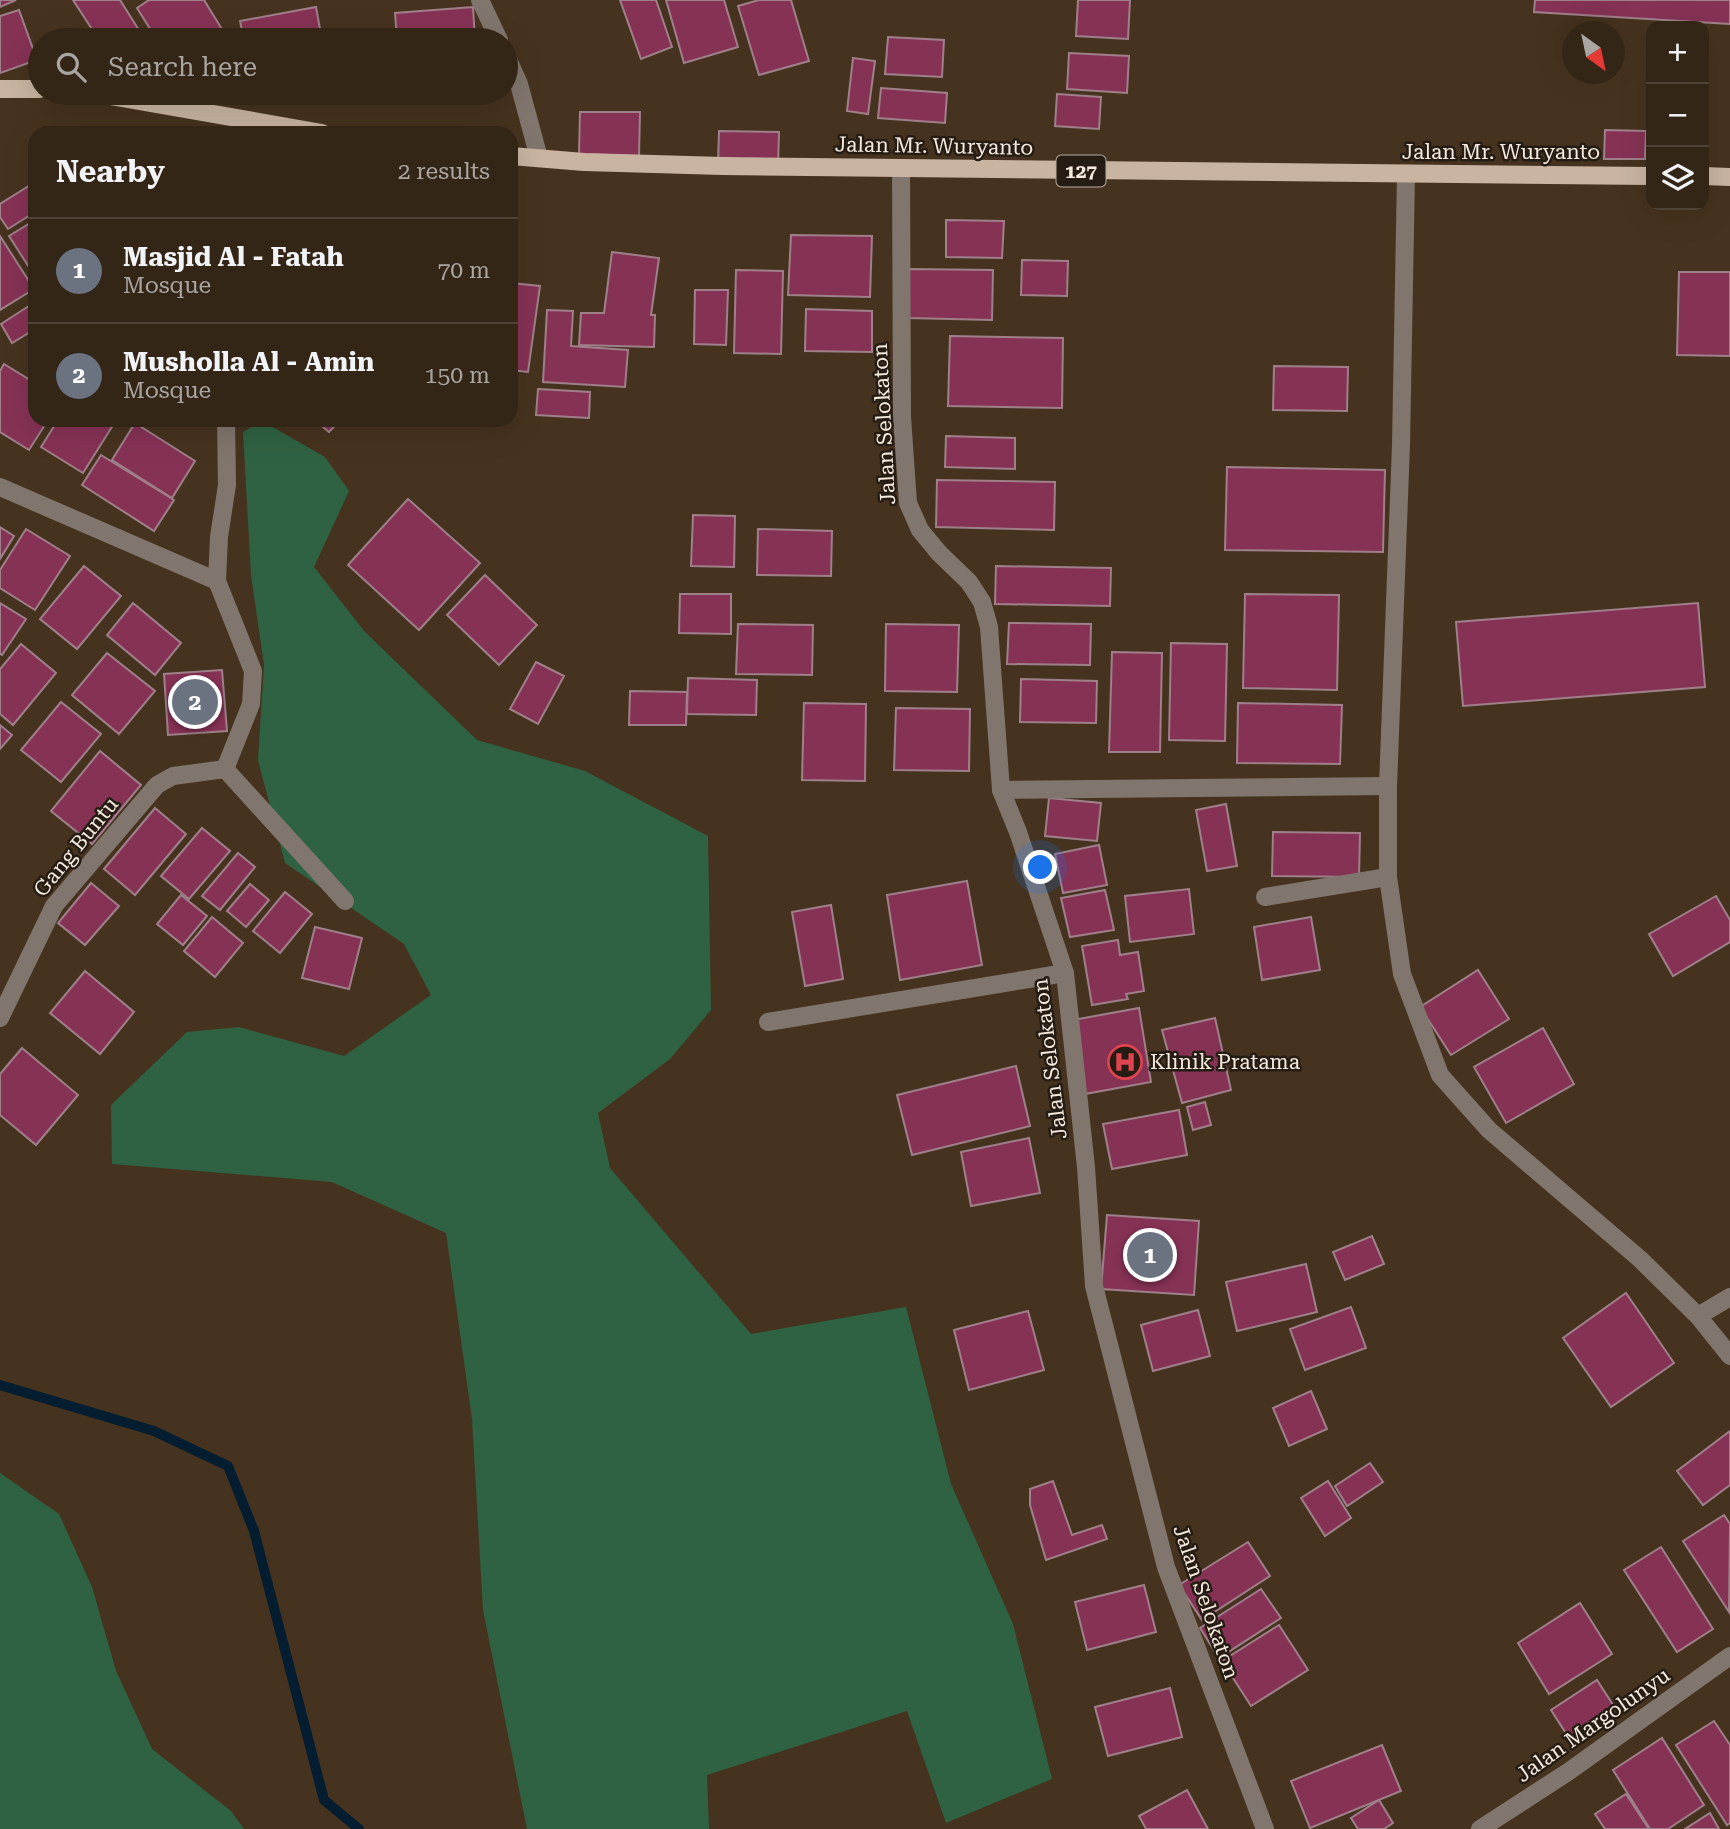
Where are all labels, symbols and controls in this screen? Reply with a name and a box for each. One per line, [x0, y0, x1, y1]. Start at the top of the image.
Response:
north arrow [1562, 21, 1625, 84]
map controls [1646, 21, 1709, 210]
button: + [1646, 21, 1709, 84]
search box [28, 28, 518, 105]
icon: search [52, 48, 90, 86]
text: Search here [108, 52, 257, 82]
button: − [1646, 84, 1709, 147]
street label: Jalan Mr. Wuryanto [835, 132, 1033, 160]
street label: Jalan Mr. Wuryanto [1402, 140, 1600, 164]
button: layers [1646, 147, 1709, 210]
text: Nearby [56, 154, 165, 189]
road number: 127 [1056, 155, 1106, 186]
text: 2 results [398, 158, 490, 185]
text: Masjid Al - Fatah [123, 242, 344, 272]
text: 1 [73, 257, 85, 284]
text: 70 m [437, 257, 490, 284]
text: Mosque [123, 272, 211, 299]
street label: Jalan Selokaton [868, 342, 900, 505]
text: Musholla Al - Amin [123, 347, 374, 377]
text: 2 [73, 362, 85, 389]
text: 150 m [425, 362, 490, 389]
text: Mosque [123, 377, 211, 404]
pin: 2 [172, 676, 218, 728]
street label: Gang Buntu [29, 793, 123, 901]
your location [1023, 850, 1057, 884]
street label: Jalan Selokaton [1028, 977, 1072, 1141]
hospital icon: Klinik Pratama [1106, 1043, 1144, 1081]
place label: Klinik Pratama [1150, 1050, 1301, 1074]
pin: 1 [1127, 1229, 1173, 1281]
street label: Jalan Selokaton [1168, 1522, 1244, 1683]
street label: Jalan Margolunyu [1512, 1663, 1674, 1787]

